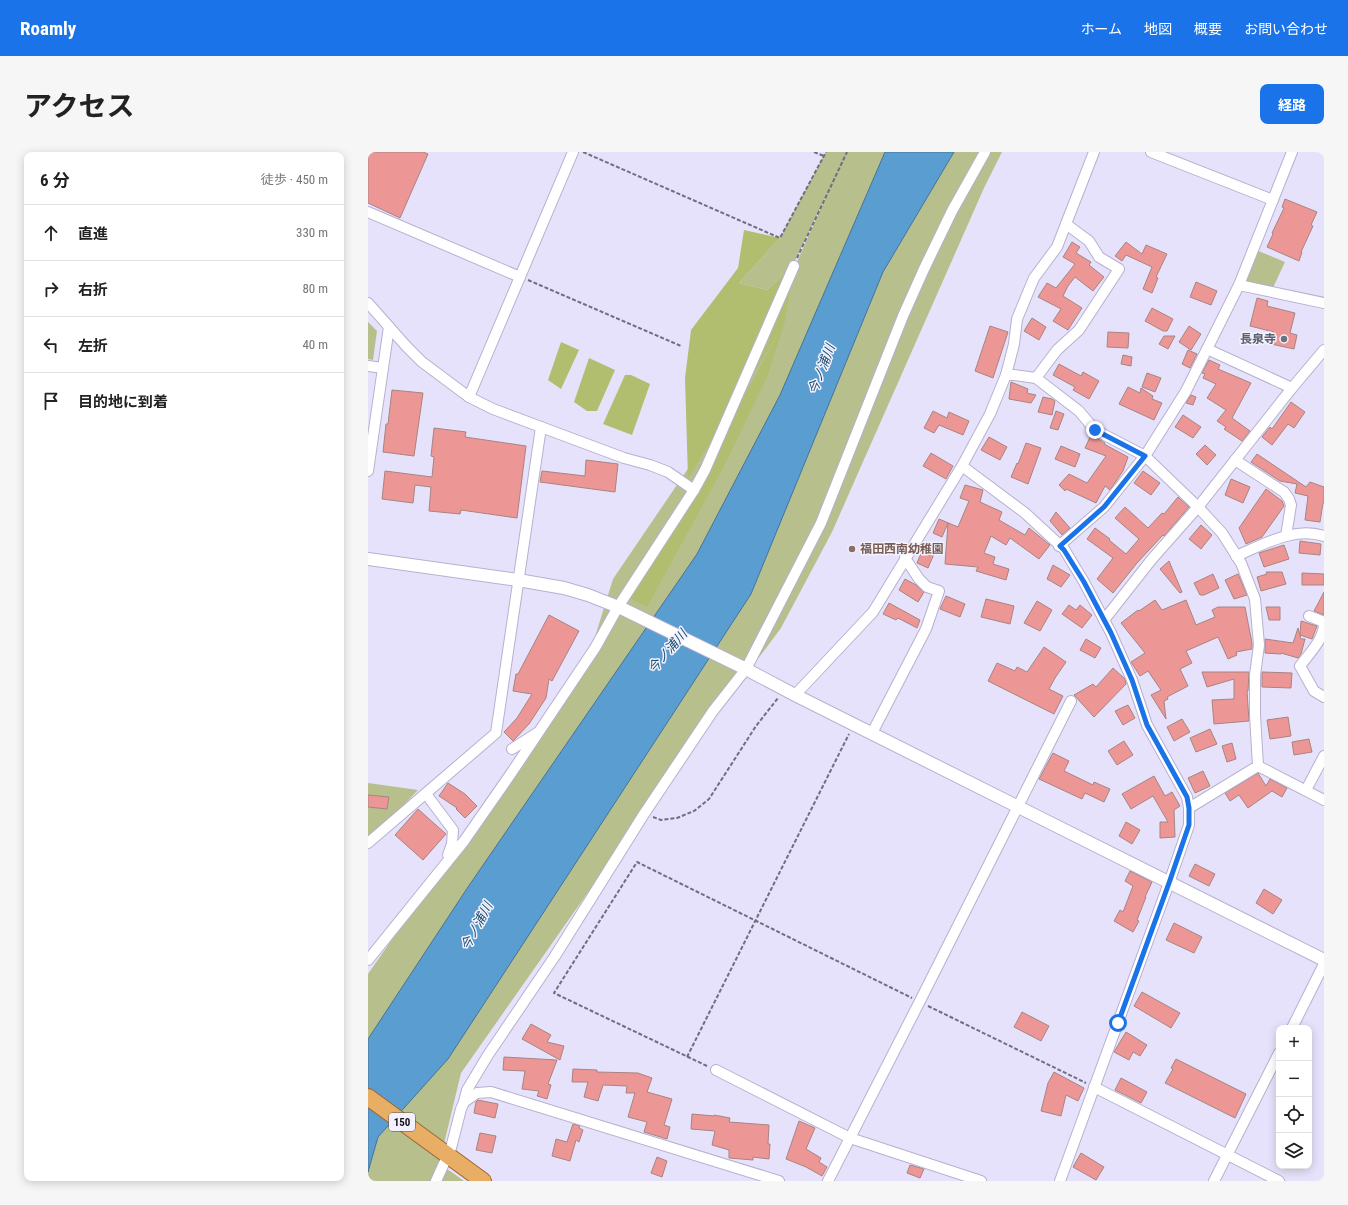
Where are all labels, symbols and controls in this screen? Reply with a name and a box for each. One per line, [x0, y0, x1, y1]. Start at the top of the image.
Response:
text: Roamly [20, 17, 76, 40]
text: ホーム [1080, 21, 1122, 37]
text: 地図 [1144, 21, 1172, 37]
text: 概要 [1194, 21, 1222, 37]
text: お問い合わせ [1244, 21, 1328, 37]
button: 経路 [1260, 84, 1324, 124]
text: アクセス [24, 90, 135, 123]
text: 6 分 [40, 170, 70, 190]
text: 徒歩 · 450 m [261, 172, 328, 187]
icon: ahead [40, 222, 62, 244]
text: 直進 [78, 225, 108, 243]
text: 330 m [296, 225, 328, 240]
icon: right [40, 278, 62, 300]
text: 右折 [78, 281, 108, 299]
text: 80 m [302, 281, 328, 296]
place label: 長泉寺 [1240, 332, 1276, 346]
icon: left [40, 334, 62, 356]
marker: 長泉寺 [1279, 334, 1289, 344]
text: 左折 [78, 337, 108, 355]
text: 40 m [302, 337, 328, 352]
water label: 今ノ浦川 [805, 340, 839, 396]
icon: arrive [40, 390, 62, 412]
text: 目的地に到着 [78, 393, 168, 411]
route end [1086, 421, 1104, 439]
place label: 福田西南幼稚園 [860, 542, 944, 556]
marker: 福田西南幼稚園 [847, 544, 857, 554]
water label: 今ノ浦川 [645, 625, 691, 676]
water label: 今ノ浦川 [458, 898, 496, 953]
route start [1109, 1014, 1127, 1032]
map controls [1276, 1025, 1312, 1169]
button: + [1276, 1025, 1312, 1061]
button: − [1276, 1061, 1312, 1097]
button: locate [1276, 1097, 1312, 1133]
road number: 150 [389, 1113, 415, 1131]
button: layers [1276, 1133, 1312, 1169]

